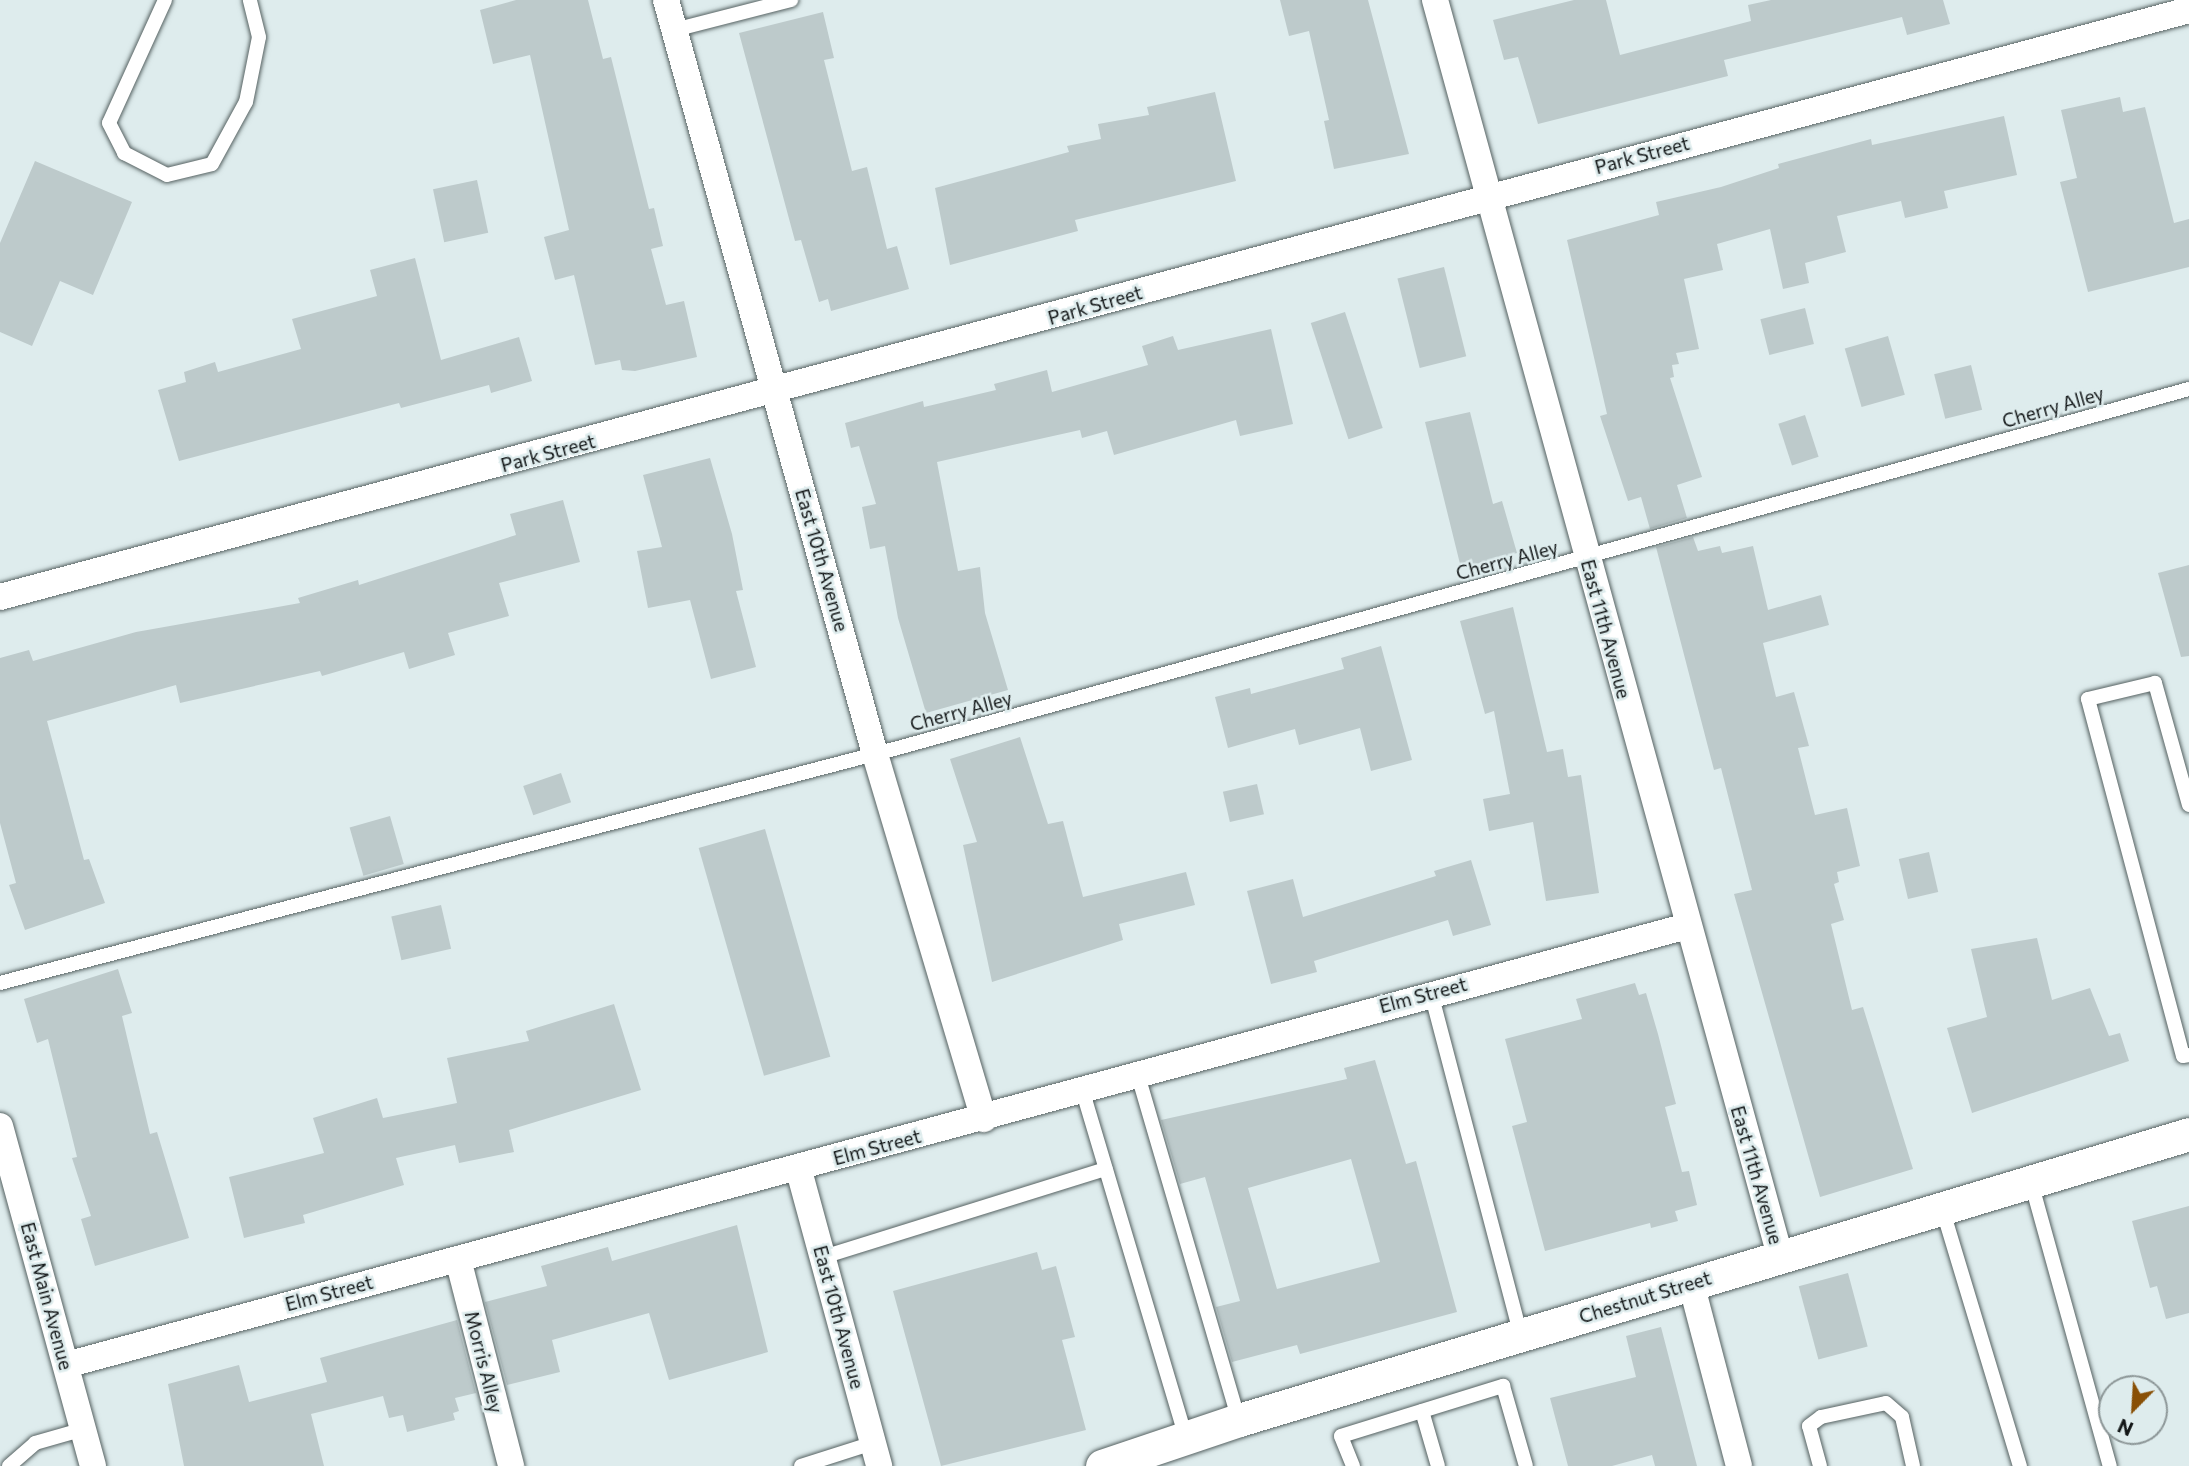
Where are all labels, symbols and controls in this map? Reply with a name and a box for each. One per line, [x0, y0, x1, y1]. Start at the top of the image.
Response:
street label: Park Street [1592, 131, 1692, 179]
street label: Park Street [1045, 281, 1145, 329]
street label: Cherry Alley [1999, 382, 2107, 432]
street label: Park Street [498, 429, 598, 477]
street label: East 10th Avenue [791, 486, 853, 634]
street label: Cherry Alley [1453, 535, 1561, 585]
street label: East 11th Avenue [1576, 557, 1636, 701]
street label: Cherry Alley [907, 686, 1015, 736]
street label: Elm Street [1377, 972, 1469, 1018]
street label: East 11th Avenue [1726, 1103, 1788, 1247]
street label: Elm Street [831, 1124, 923, 1170]
street label: East Main Avenue [16, 1220, 78, 1372]
street label: East 10th Avenue [809, 1243, 869, 1391]
street label: Chestnut Street [1576, 1266, 1714, 1328]
street label: Elm Street [283, 1270, 375, 1316]
street label: Morris Alley [460, 1309, 508, 1415]
north arrow [2098, 1375, 2168, 1445]
text: N [2114, 1414, 2136, 1441]

